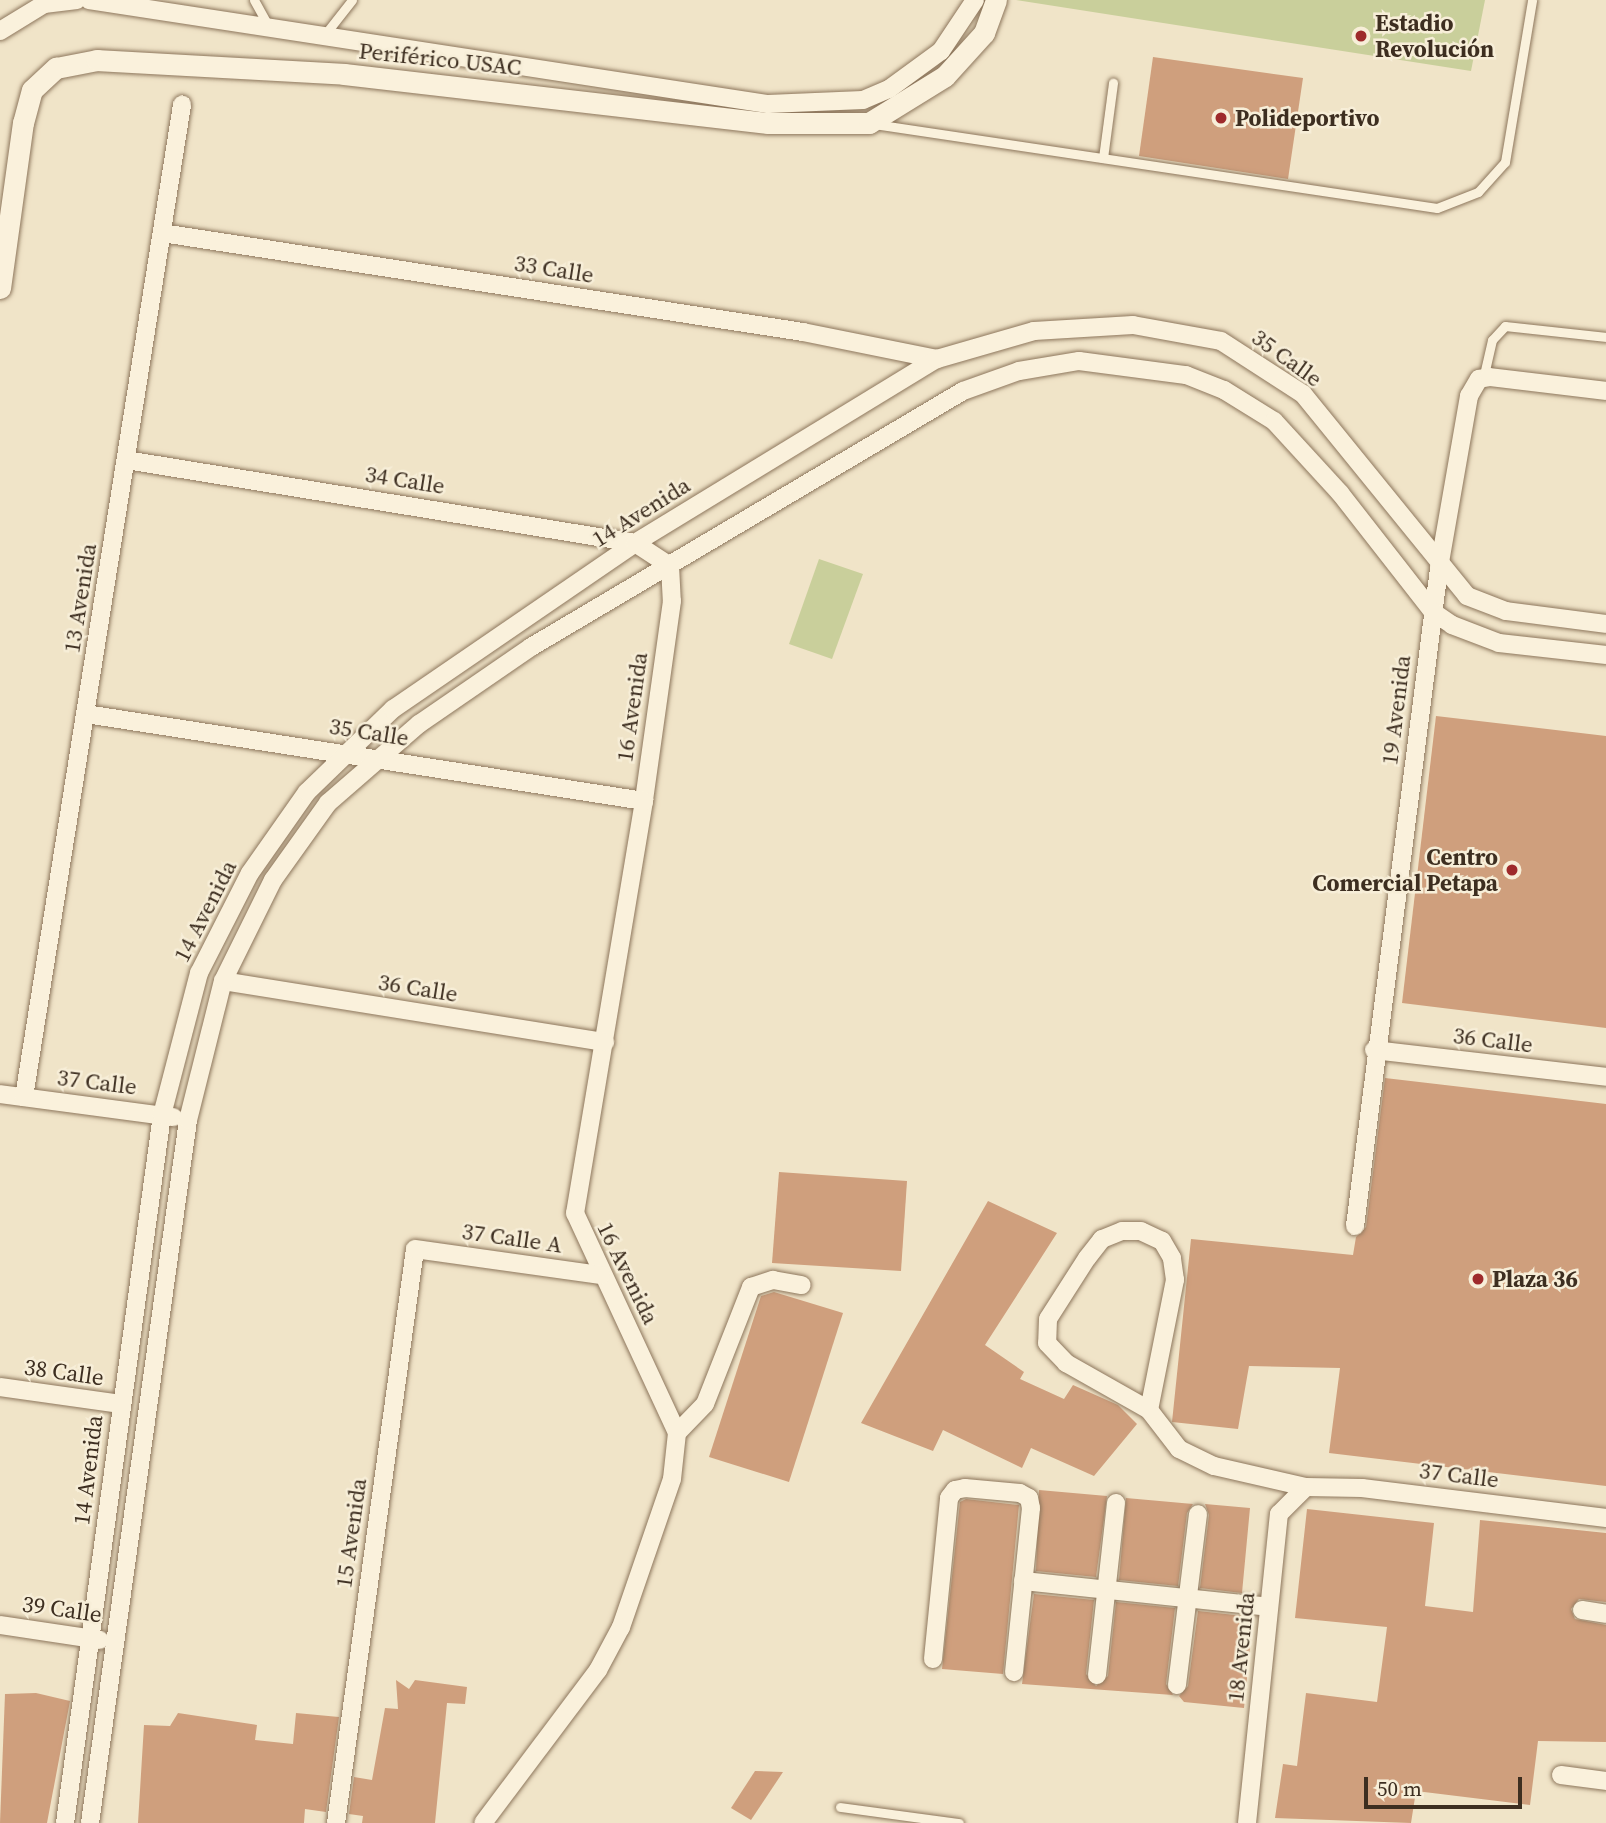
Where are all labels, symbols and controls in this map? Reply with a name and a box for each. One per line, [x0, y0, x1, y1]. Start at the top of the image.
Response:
place label: Estadio Revolución [1375, 9, 1494, 63]
marker: Estadio Revolución [1353, 28, 1369, 44]
street label: Periférico USAC [357, 37, 523, 81]
place label: Polideportivo [1235, 104, 1380, 132]
marker: Polideportivo [1213, 110, 1229, 126]
street label: 33 Calle [512, 249, 596, 289]
street label: 35 Calle [1247, 323, 1327, 393]
street label: 34 Calle [363, 460, 447, 500]
street label: 14 Avenida [587, 471, 695, 553]
street label: 13 Avenida [58, 541, 102, 655]
street label: 16 Avenida [611, 650, 653, 764]
street label: 19 Avenida [1376, 654, 1416, 766]
street label: 35 Calle [327, 712, 411, 752]
place label: Centro Comercial Petapa [1312, 843, 1498, 897]
street label: 14 Avenida [168, 856, 242, 966]
marker: Centro Comercial Petapa [1504, 862, 1520, 878]
street label: 36 Calle [376, 968, 460, 1008]
street label: 36 Calle [1452, 1021, 1534, 1059]
street label: 37 Calle [56, 1063, 138, 1101]
street label: 37 Calle A [460, 1217, 564, 1259]
street label: 16 Avenida [591, 1217, 665, 1329]
place label: Plaza 36 [1492, 1265, 1578, 1293]
marker: Plaza 36 [1470, 1271, 1486, 1287]
street label: 38 Calle [22, 1353, 106, 1391]
street label: 14 Avenida [68, 1414, 108, 1526]
street label: 37 Calle [1418, 1456, 1500, 1494]
street label: 15 Avenida [330, 1476, 372, 1590]
street label: 39 Calle [20, 1590, 104, 1628]
street label: 18 Avenida [1222, 1591, 1260, 1703]
scale bar [1368, 1764, 1526, 1808]
text: 50 m [1377, 1774, 1422, 1803]

